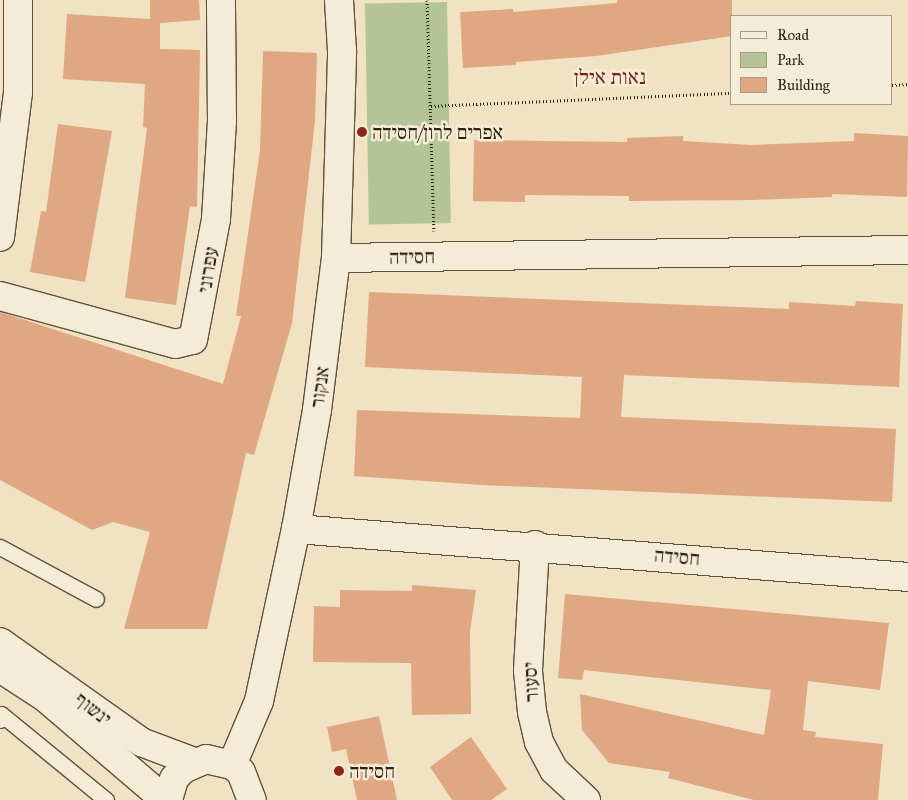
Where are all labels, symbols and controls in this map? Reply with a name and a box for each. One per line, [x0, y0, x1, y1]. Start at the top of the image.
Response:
legend [730, 15, 893, 105]
text: Road [777, 26, 809, 44]
text: Park [777, 51, 804, 69]
district label: נאות אילן [574, 64, 646, 90]
text: Building [777, 76, 830, 94]
place label: אפרים לרון/חסידה [372, 120, 503, 144]
marker: אפרים לרון/חסידה [356, 126, 368, 138]
street label: עפרוני [193, 245, 223, 295]
street label: חסידה [389, 245, 435, 269]
street label: אנקור [305, 365, 335, 409]
street label: חסידה [653, 543, 701, 571]
street label: יסעור [518, 661, 544, 703]
street label: ינשוף [70, 687, 116, 731]
place label: חסידה [349, 759, 395, 783]
marker: חסידה [333, 765, 345, 777]

